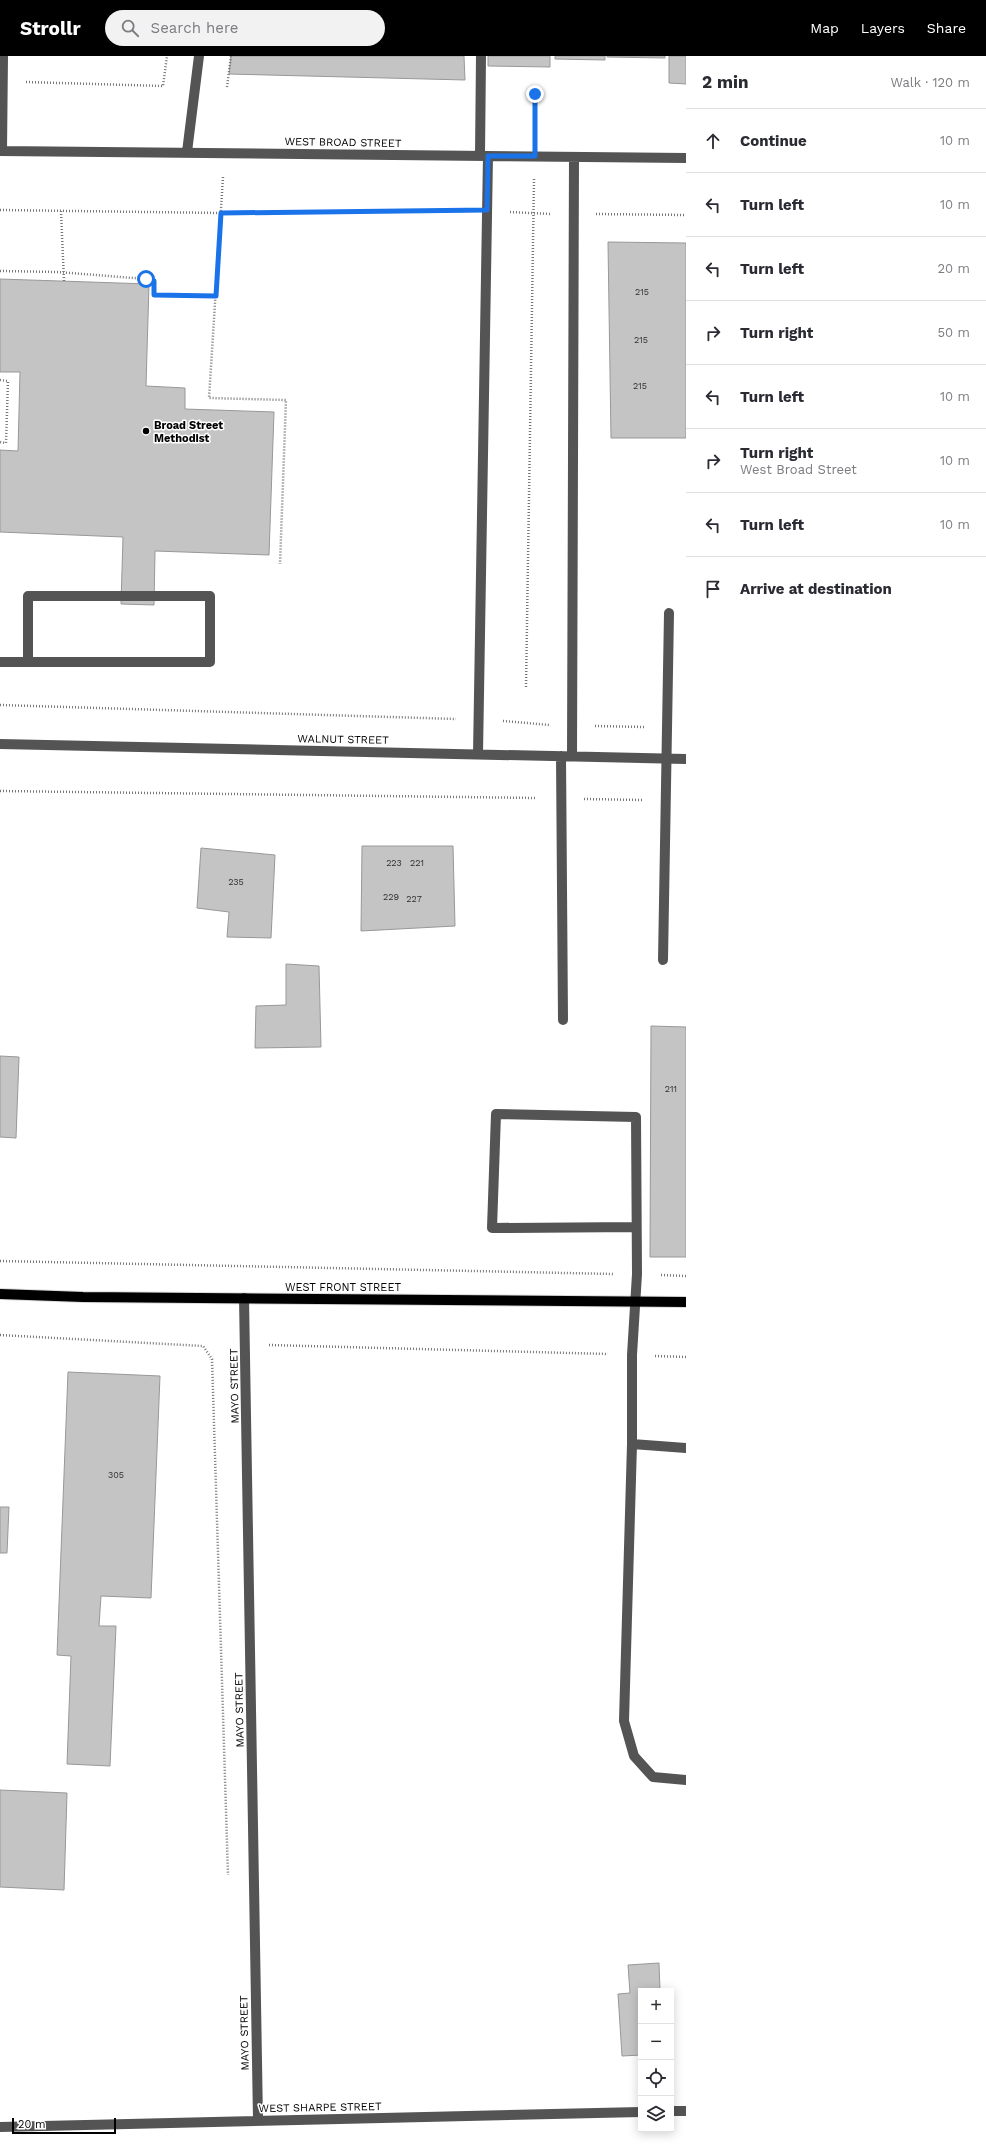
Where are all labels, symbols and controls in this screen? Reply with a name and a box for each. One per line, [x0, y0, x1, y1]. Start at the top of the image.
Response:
search box [105, 10, 385, 46]
text: Strollr [20, 17, 81, 40]
icon: search [119, 17, 141, 39]
text: Search here [151, 19, 239, 37]
text: Map [810, 20, 839, 36]
text: Layers [861, 20, 905, 36]
text: Share [927, 20, 966, 36]
text: 2 min [702, 72, 748, 92]
text: Walk · 120 m [891, 75, 970, 90]
route end [526, 85, 544, 103]
icon: ahead [702, 130, 724, 152]
text: Continue [740, 132, 807, 150]
text: 10 m [940, 133, 970, 148]
street label: WEST BROAD STREET [284, 135, 402, 150]
icon: left [702, 194, 724, 216]
text: Turn left [740, 196, 804, 214]
text: 10 m [940, 197, 970, 212]
icon: left [702, 258, 724, 280]
text: Turn left [740, 260, 804, 278]
text: 20 m [938, 261, 970, 276]
route start [137, 270, 155, 288]
house number: 215 [635, 287, 649, 297]
icon: right [702, 322, 724, 344]
text: Turn right [740, 324, 813, 342]
text: 50 m [938, 325, 970, 340]
house number: 215 [634, 335, 648, 345]
house number: 215 [633, 381, 647, 391]
icon: left [702, 386, 724, 408]
text: Turn left [740, 388, 804, 406]
text: 10 m [940, 389, 970, 404]
place label: Broad Street Methodist [154, 419, 223, 445]
marker: Broad Street Methodist [141, 426, 151, 436]
text: Turn right [740, 444, 813, 462]
icon: right [702, 450, 724, 472]
text: 10 m [940, 453, 970, 468]
text: West Broad Street [740, 462, 857, 477]
icon: left [702, 514, 724, 536]
text: Turn left [740, 516, 804, 534]
text: 10 m [940, 517, 970, 532]
icon: arrive [702, 578, 724, 600]
text: Arrive at destination [740, 580, 892, 598]
street label: WALNUT STREET [297, 732, 389, 747]
house number: 223 [386, 858, 402, 868]
house number: 221 [410, 858, 424, 868]
house number: 235 [228, 877, 244, 887]
house number: 229 [383, 892, 399, 902]
house number: 227 [406, 894, 422, 904]
house number: 211 [665, 1084, 677, 1094]
street label: WEST FRONT STREET [285, 1281, 401, 1294]
street label: MAYO STREET [227, 1348, 242, 1424]
house number: 305 [108, 1470, 124, 1480]
street label: MAYO STREET [232, 1672, 247, 1748]
map controls [638, 1988, 674, 2132]
button: + [638, 1988, 674, 2024]
street label: MAYO STREET [237, 1995, 252, 2071]
button: − [638, 2024, 674, 2060]
button: locate [638, 2060, 674, 2096]
button: layers [638, 2096, 674, 2132]
street label: WEST SHARPE STREET [258, 2100, 382, 2115]
scale bar [12, 2116, 116, 2135]
text: 20 m [18, 2118, 46, 2131]

